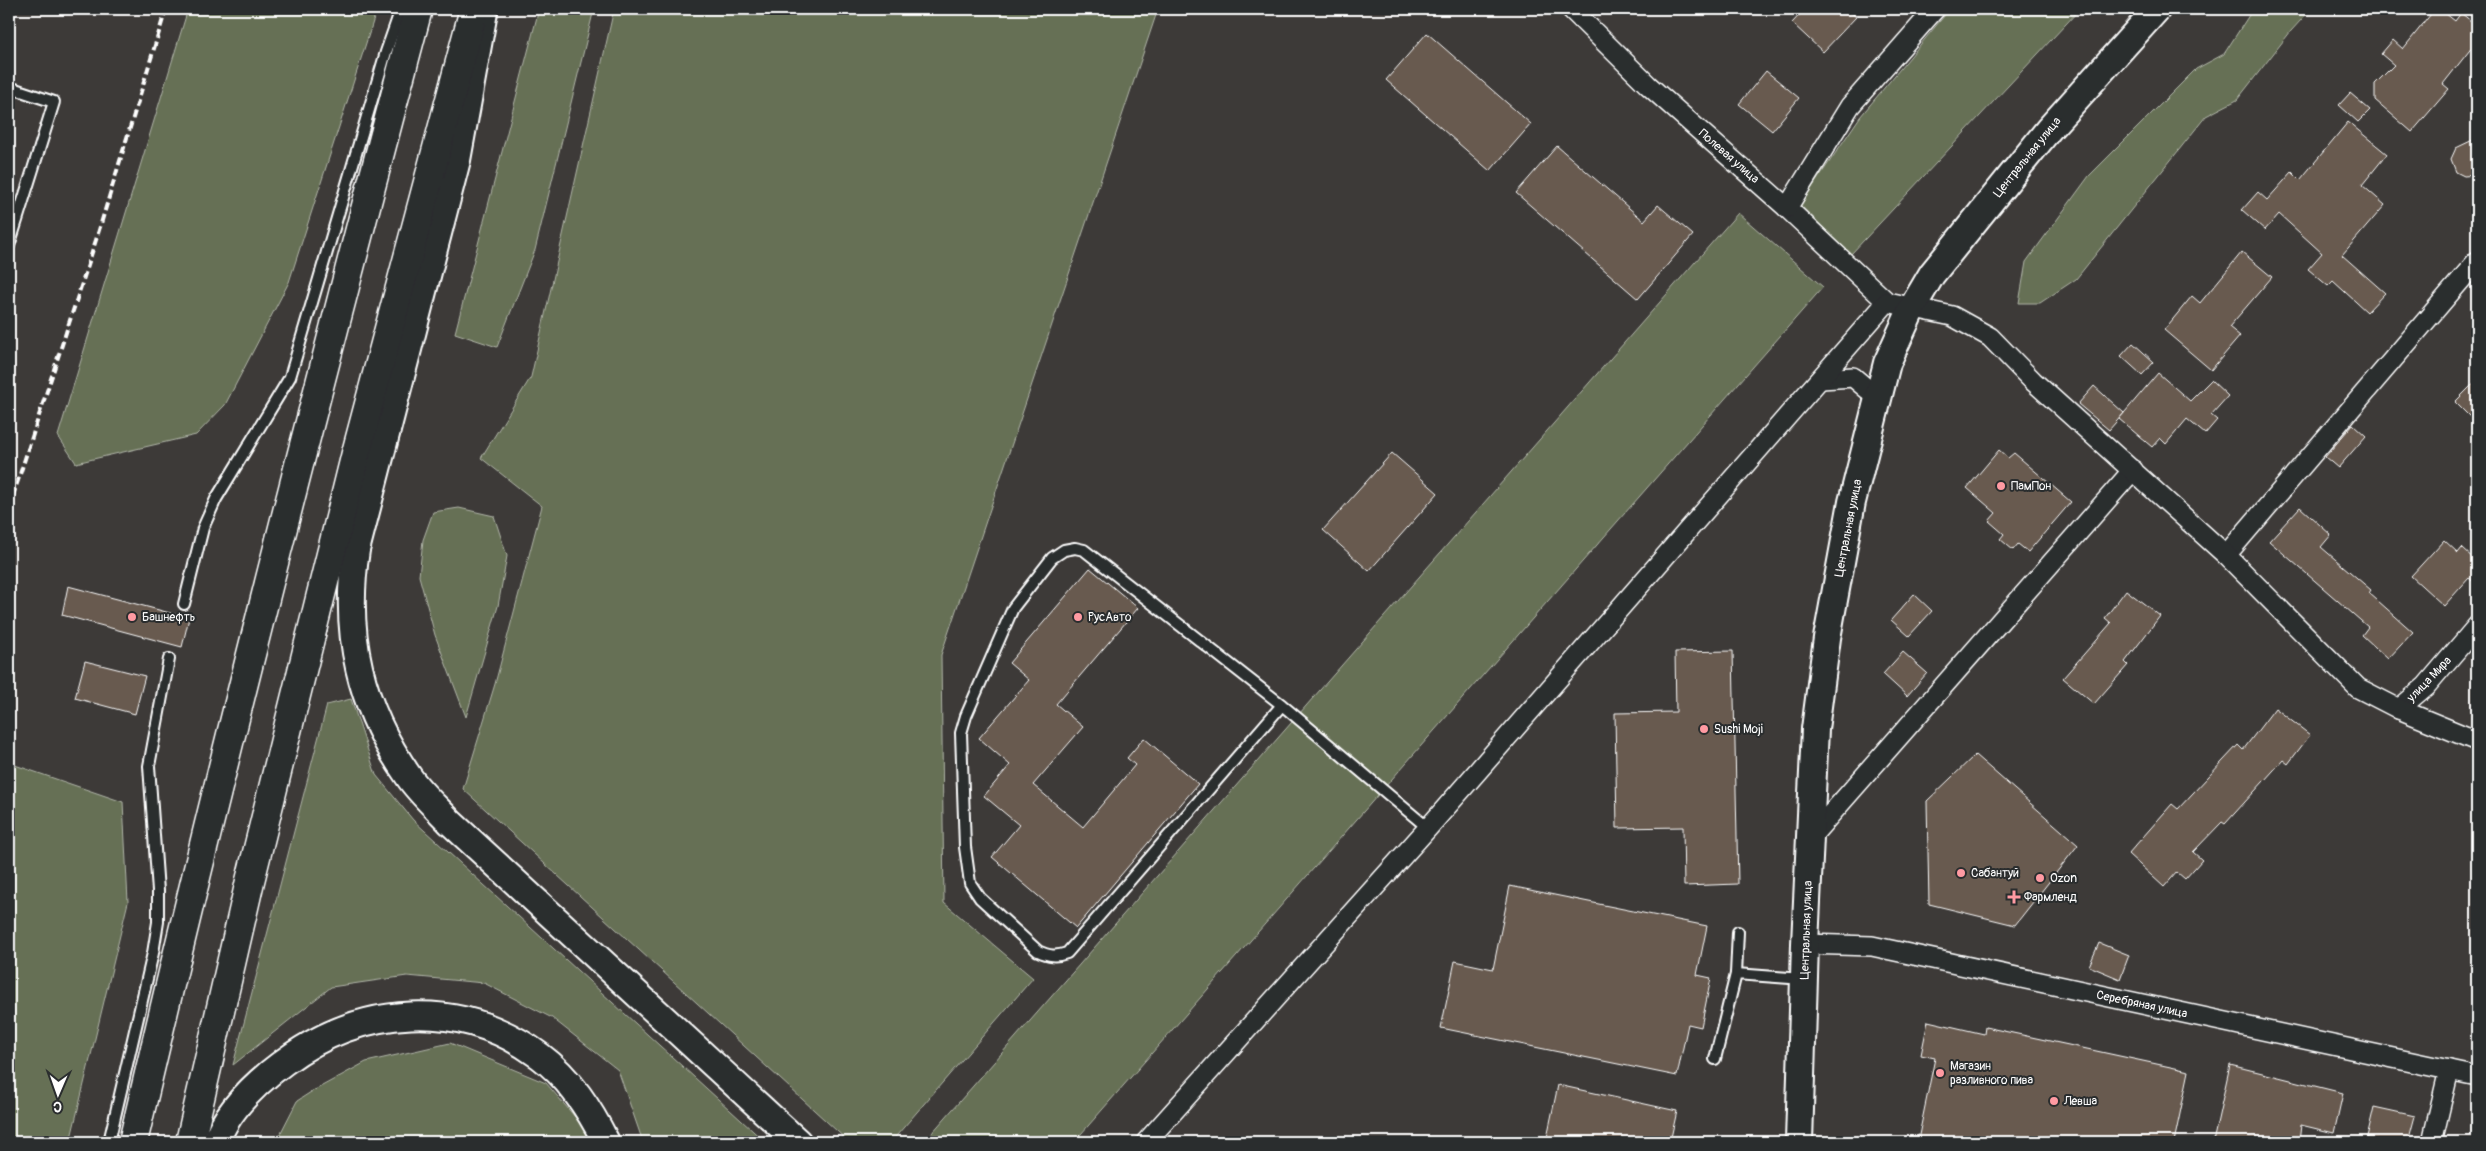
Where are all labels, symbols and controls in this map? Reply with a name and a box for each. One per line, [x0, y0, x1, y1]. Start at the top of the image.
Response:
street label: Центральная улица [1990, 114, 2065, 201]
street label: Полевая улица [1695, 126, 1762, 187]
street label: Центральная улица [1832, 478, 1865, 578]
place label: ПамПон [2011, 479, 2051, 494]
marker: ПамПон [1995, 480, 2007, 492]
place label: Башнефть [142, 610, 195, 625]
place label: РусАвто [1088, 610, 1132, 625]
marker: Башнефть [126, 611, 138, 623]
marker: РусАвто [1072, 611, 1084, 623]
street label: улица Мира [2403, 653, 2455, 706]
place label: Sushi Moji [1714, 722, 1763, 737]
marker: Sushi Moji [1698, 723, 1710, 735]
place label: Сабантуй [1971, 866, 2019, 881]
marker: Сабантуй [1955, 867, 1967, 879]
place label: Ozon [2050, 871, 2077, 886]
marker: Ozon [2034, 872, 2046, 884]
street label: Центральная улица [1797, 880, 1816, 980]
place label: Фармленд [2024, 890, 2077, 905]
marker: Фармленд [2008, 891, 2020, 903]
street label: Серебряная улица [2095, 988, 2189, 1022]
place label: Магазин разливного пива [1950, 1059, 2034, 1088]
marker: Магазин разливного пива [1934, 1067, 1946, 1079]
north arrow [32, 1068, 82, 1118]
place label: Левша [2063, 1094, 2098, 1109]
marker: Левша [2048, 1095, 2060, 1107]
text: С [53, 1098, 62, 1115]

